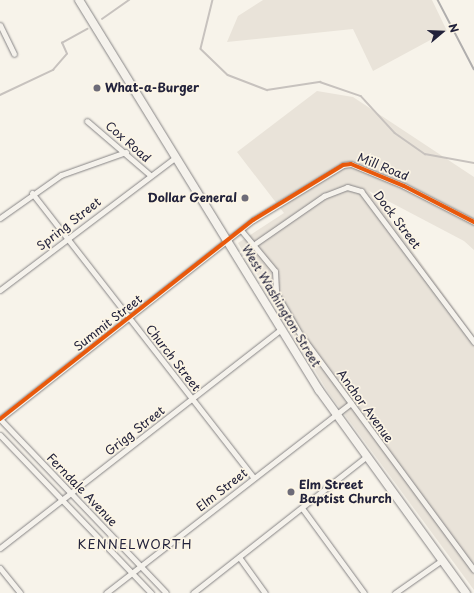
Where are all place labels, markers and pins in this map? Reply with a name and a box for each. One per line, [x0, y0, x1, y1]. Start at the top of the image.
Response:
place label: What-a-Burger [105, 81, 199, 95]
marker: What-a-Burger [92, 83, 102, 93]
place label: Dollar General [147, 191, 237, 205]
marker: Dollar General [240, 193, 250, 203]
place label: Elm Street Baptist Church [299, 478, 392, 506]
marker: Elm Street Baptist Church [286, 487, 296, 497]

